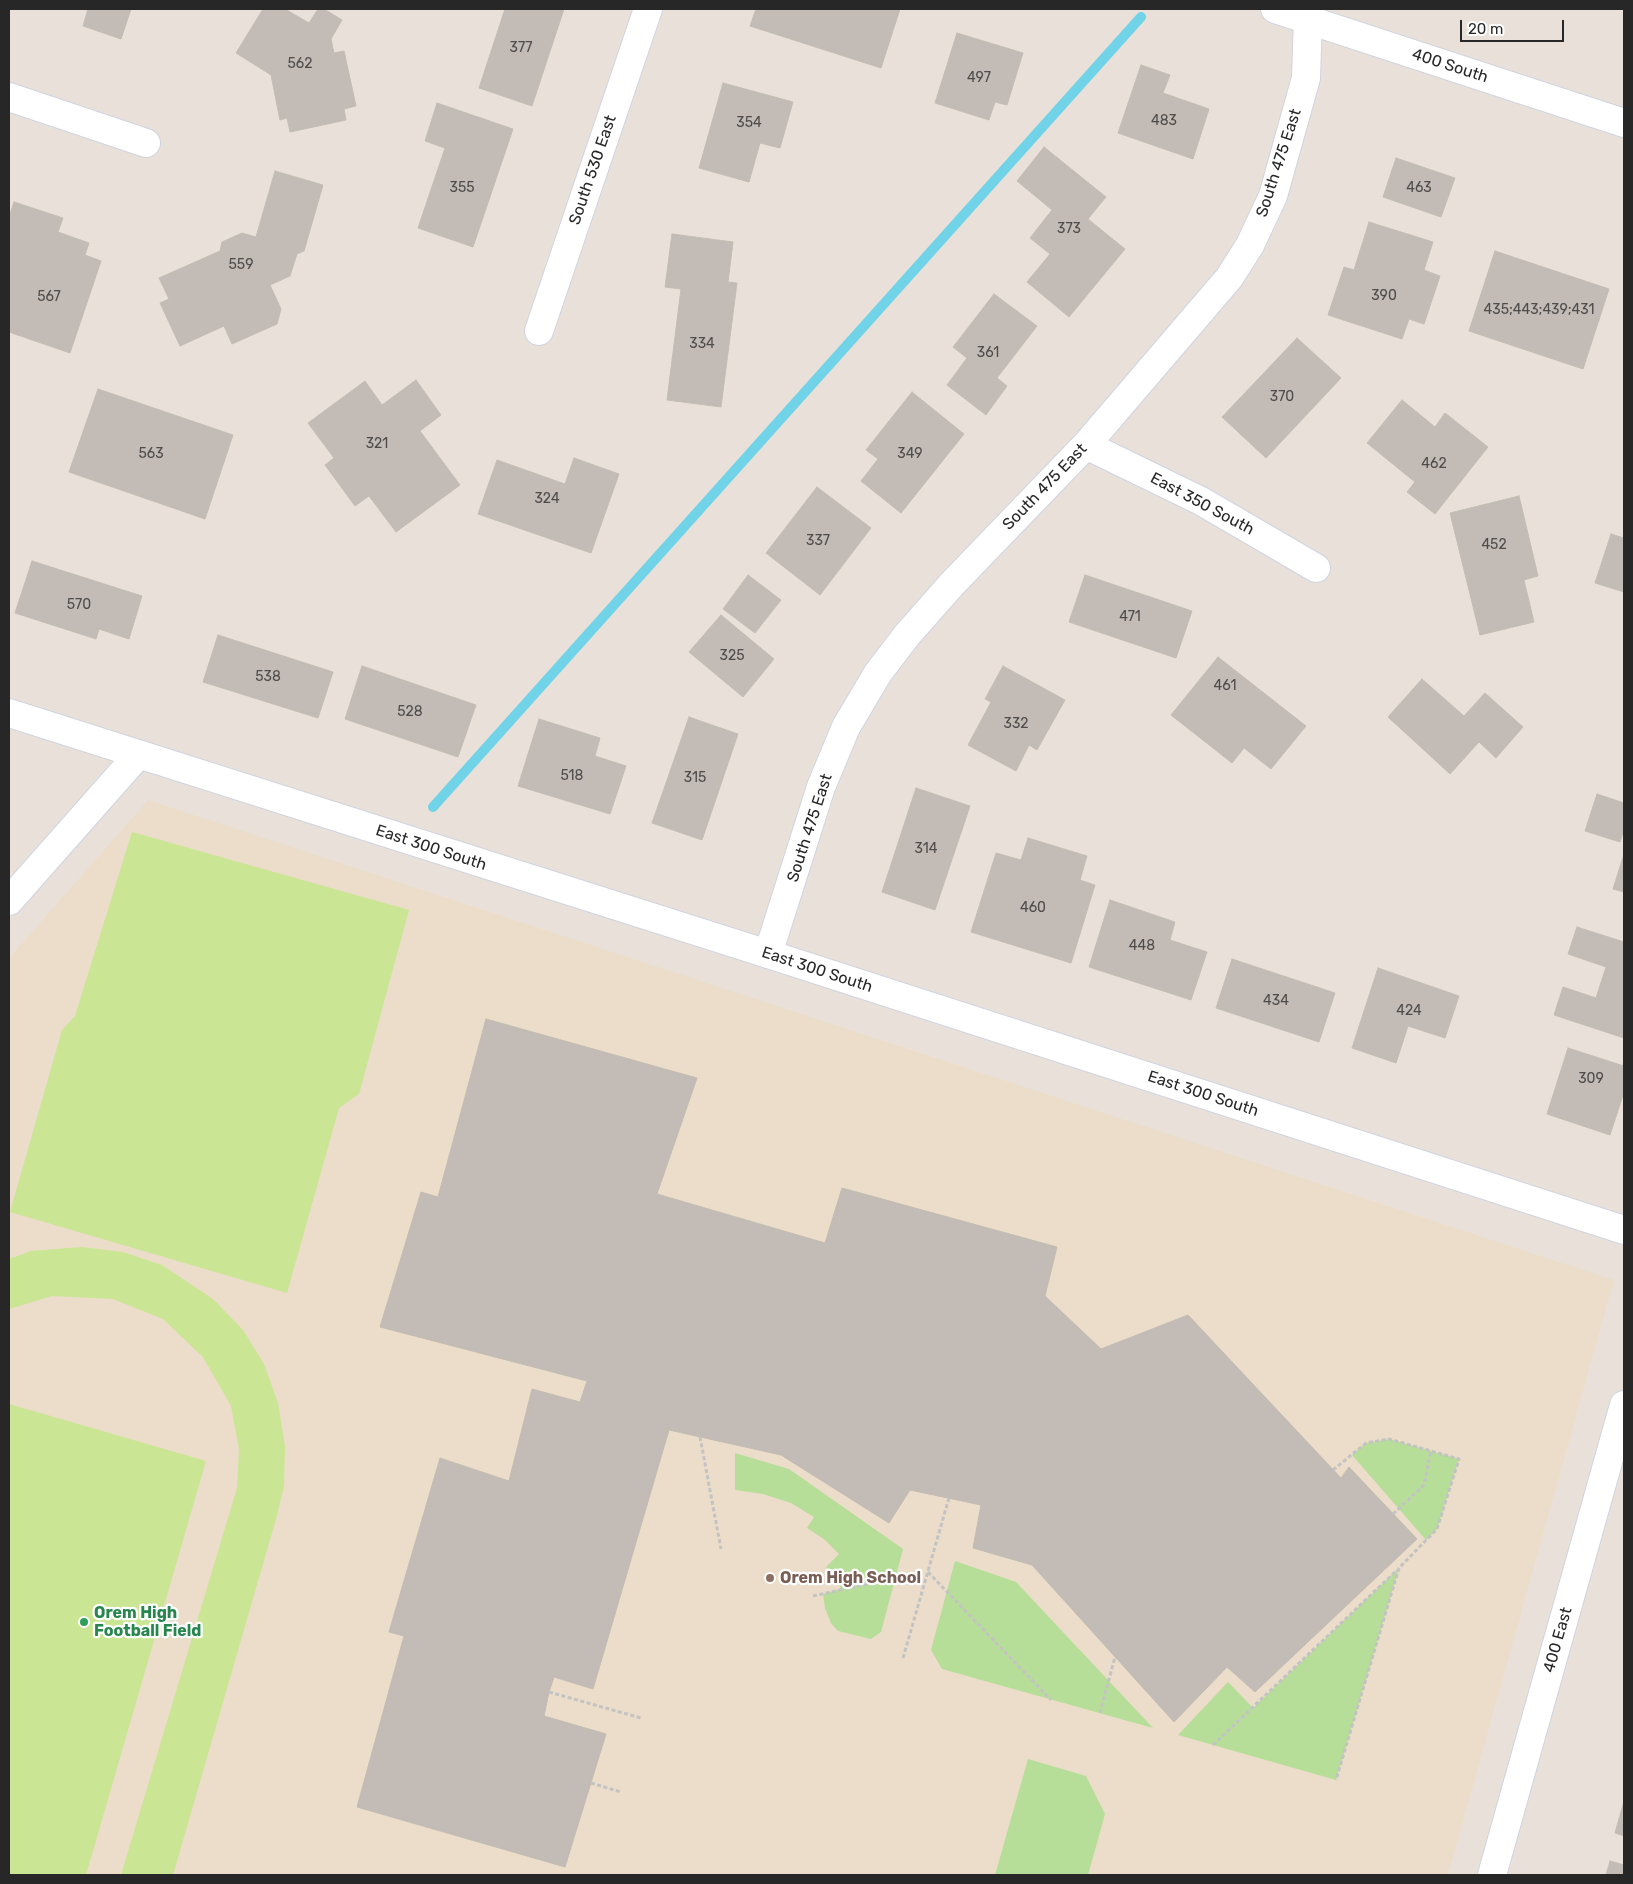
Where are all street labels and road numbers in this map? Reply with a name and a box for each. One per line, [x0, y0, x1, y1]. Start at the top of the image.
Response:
street label: 400 South [1409, 45, 1491, 87]
street label: South 475 East [1252, 106, 1306, 220]
street label: South 530 East [565, 113, 621, 227]
street label: South 475 East [999, 440, 1091, 534]
street label: East 350 South [1147, 469, 1257, 539]
street label: South 475 East [783, 771, 837, 885]
street label: East 300 South [373, 821, 489, 875]
street label: East 300 South [759, 943, 875, 997]
street label: East 300 South [1145, 1067, 1261, 1121]
street label: 400 East [1540, 1605, 1576, 1675]

